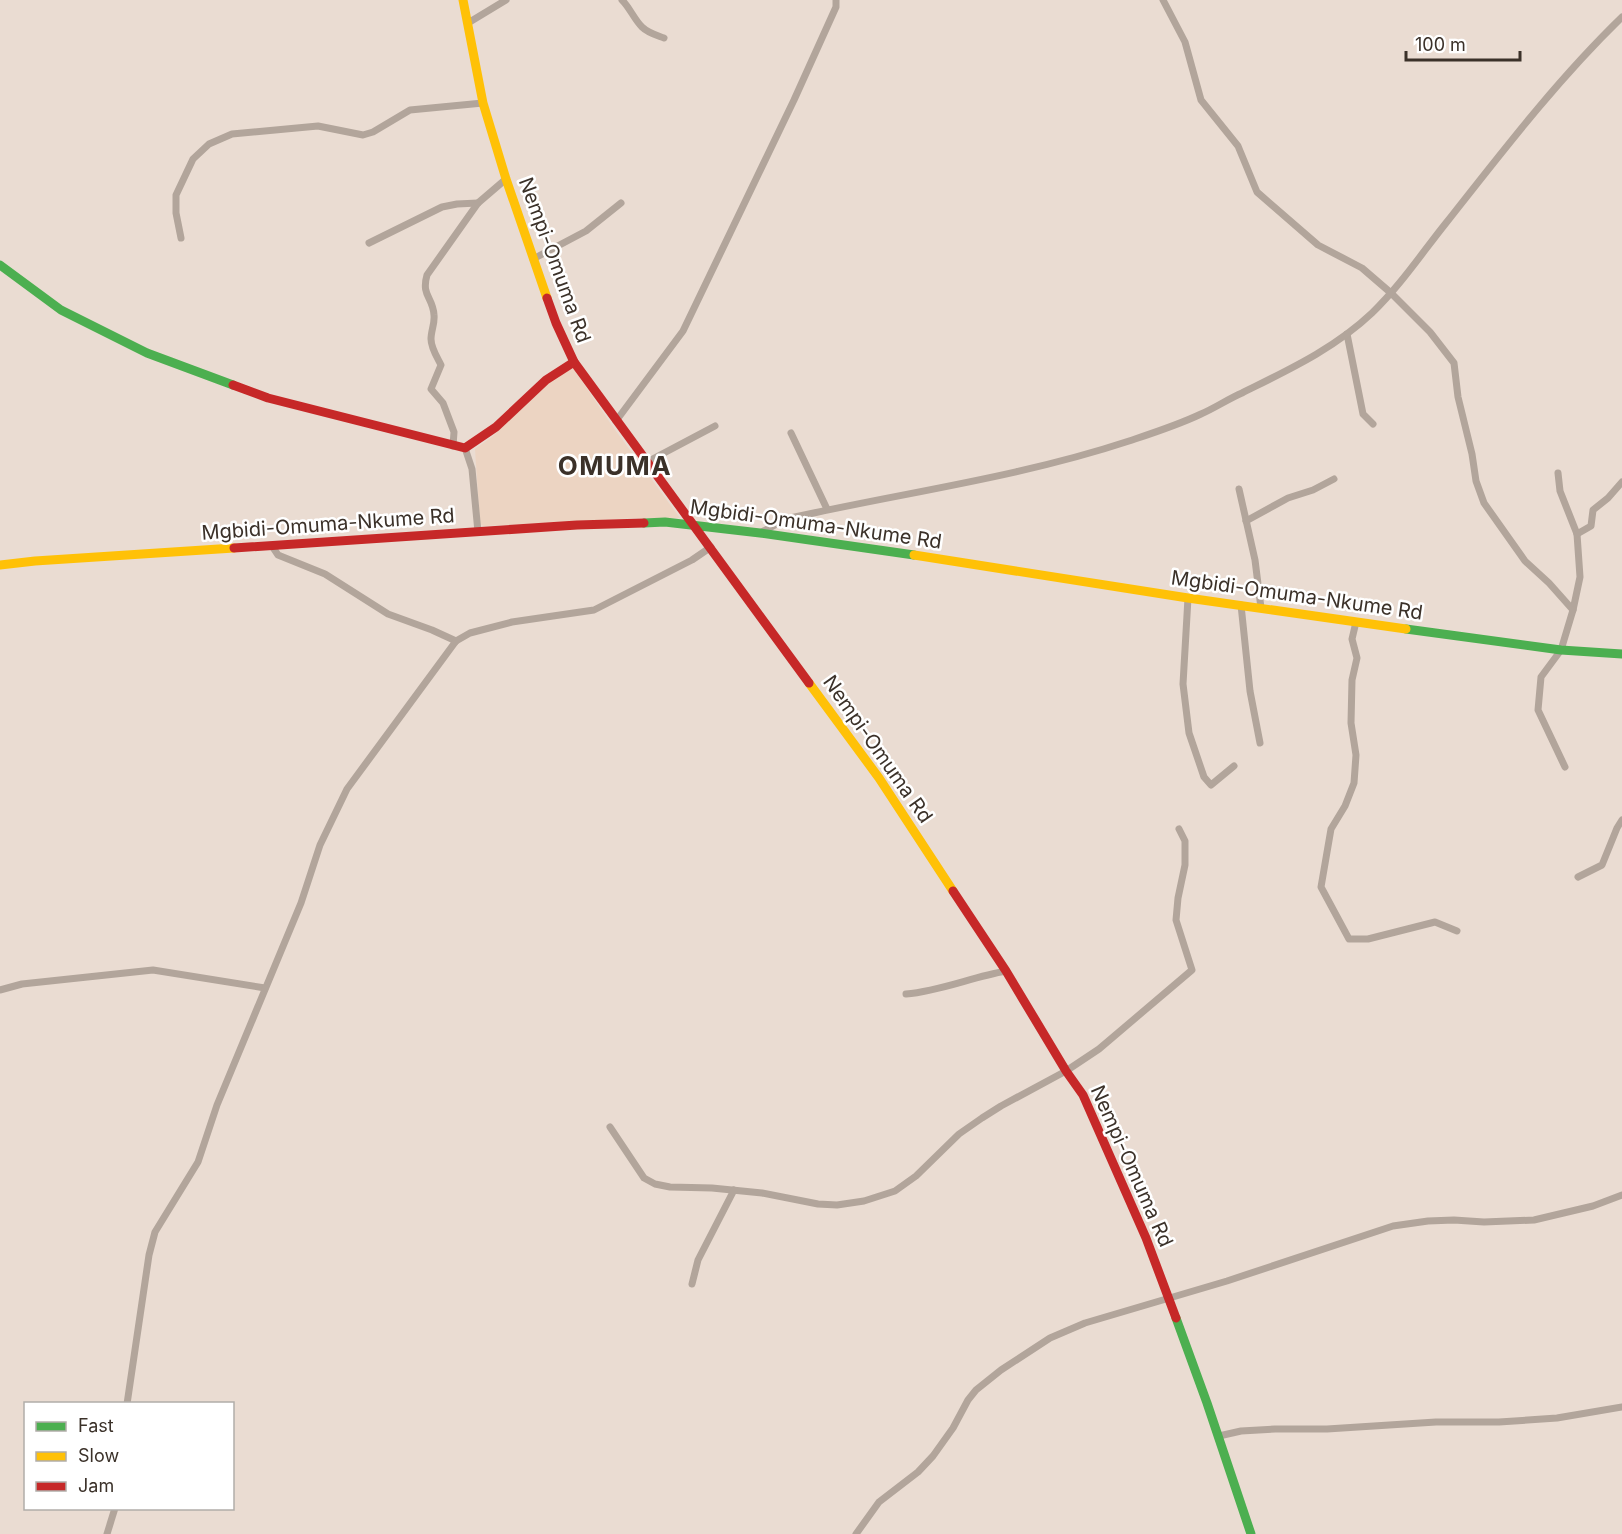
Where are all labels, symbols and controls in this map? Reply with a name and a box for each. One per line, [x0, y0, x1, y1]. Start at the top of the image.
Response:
scale bar [1406, 24, 1520, 62]
text: 100 m [1415, 34, 1466, 55]
street label: Nempi-Omuma Rd [514, 174, 596, 346]
district label: OMUMA [558, 450, 672, 481]
street label: Mgbidi-Omuma-Nkume Rd [689, 494, 943, 554]
street label: Mgbidi-Omuma-Nkume Rd [201, 503, 455, 545]
street label: Mgbidi-Omuma-Nkume Rd [1170, 565, 1424, 625]
street label: Nempi-Omuma Rd [818, 671, 938, 827]
street label: Nempi-Omuma Rd [1086, 1081, 1178, 1251]
legend [24, 1402, 234, 1510]
text: Fast [78, 1415, 114, 1436]
text: Slow [78, 1445, 119, 1466]
text: Jam [78, 1475, 114, 1496]

